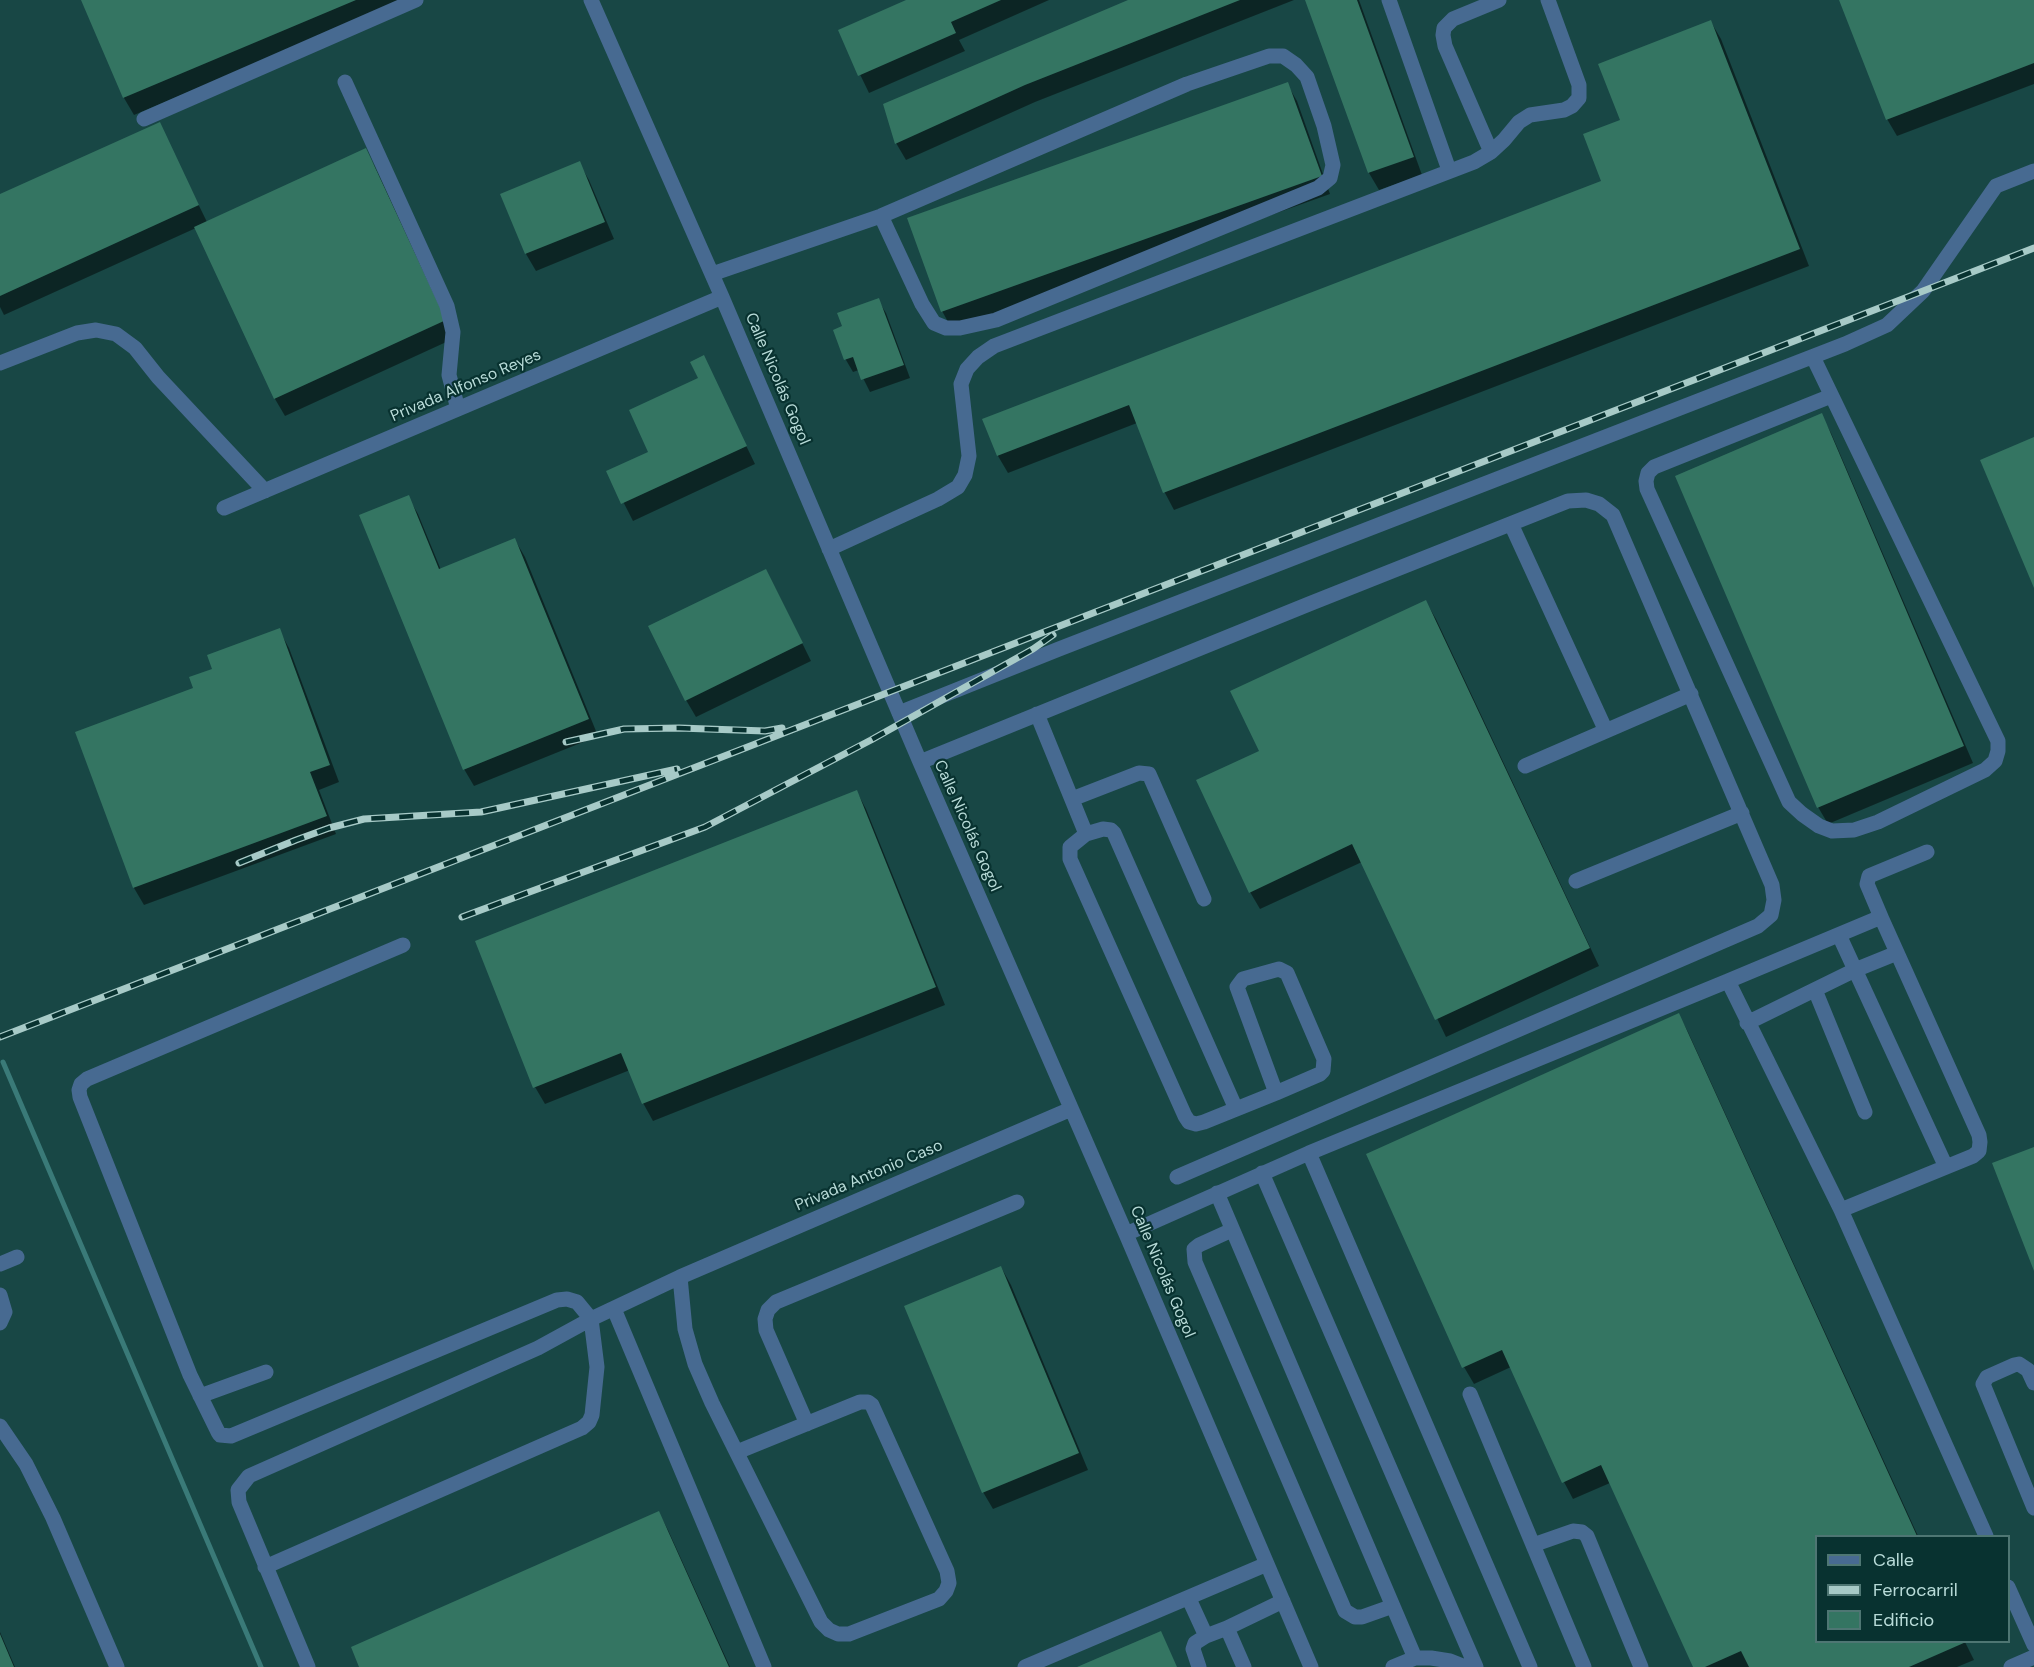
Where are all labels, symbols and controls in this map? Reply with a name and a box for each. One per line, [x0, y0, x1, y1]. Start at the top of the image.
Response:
street label: Calle Nicolás Gogol [740, 310, 814, 448]
street label: Privada Alfonso Reyes [388, 346, 544, 426]
street label: Calle Nicolás Gogol [929, 757, 1005, 895]
street label: Privada Antonio Caso [792, 1136, 946, 1216]
street label: Calle Nicolás Gogol [1125, 1203, 1199, 1341]
legend [1815, 1535, 2010, 1643]
text: Calle [1873, 1548, 1914, 1572]
text: Ferrocarril [1873, 1578, 1958, 1602]
text: Edificio [1873, 1608, 1934, 1632]

